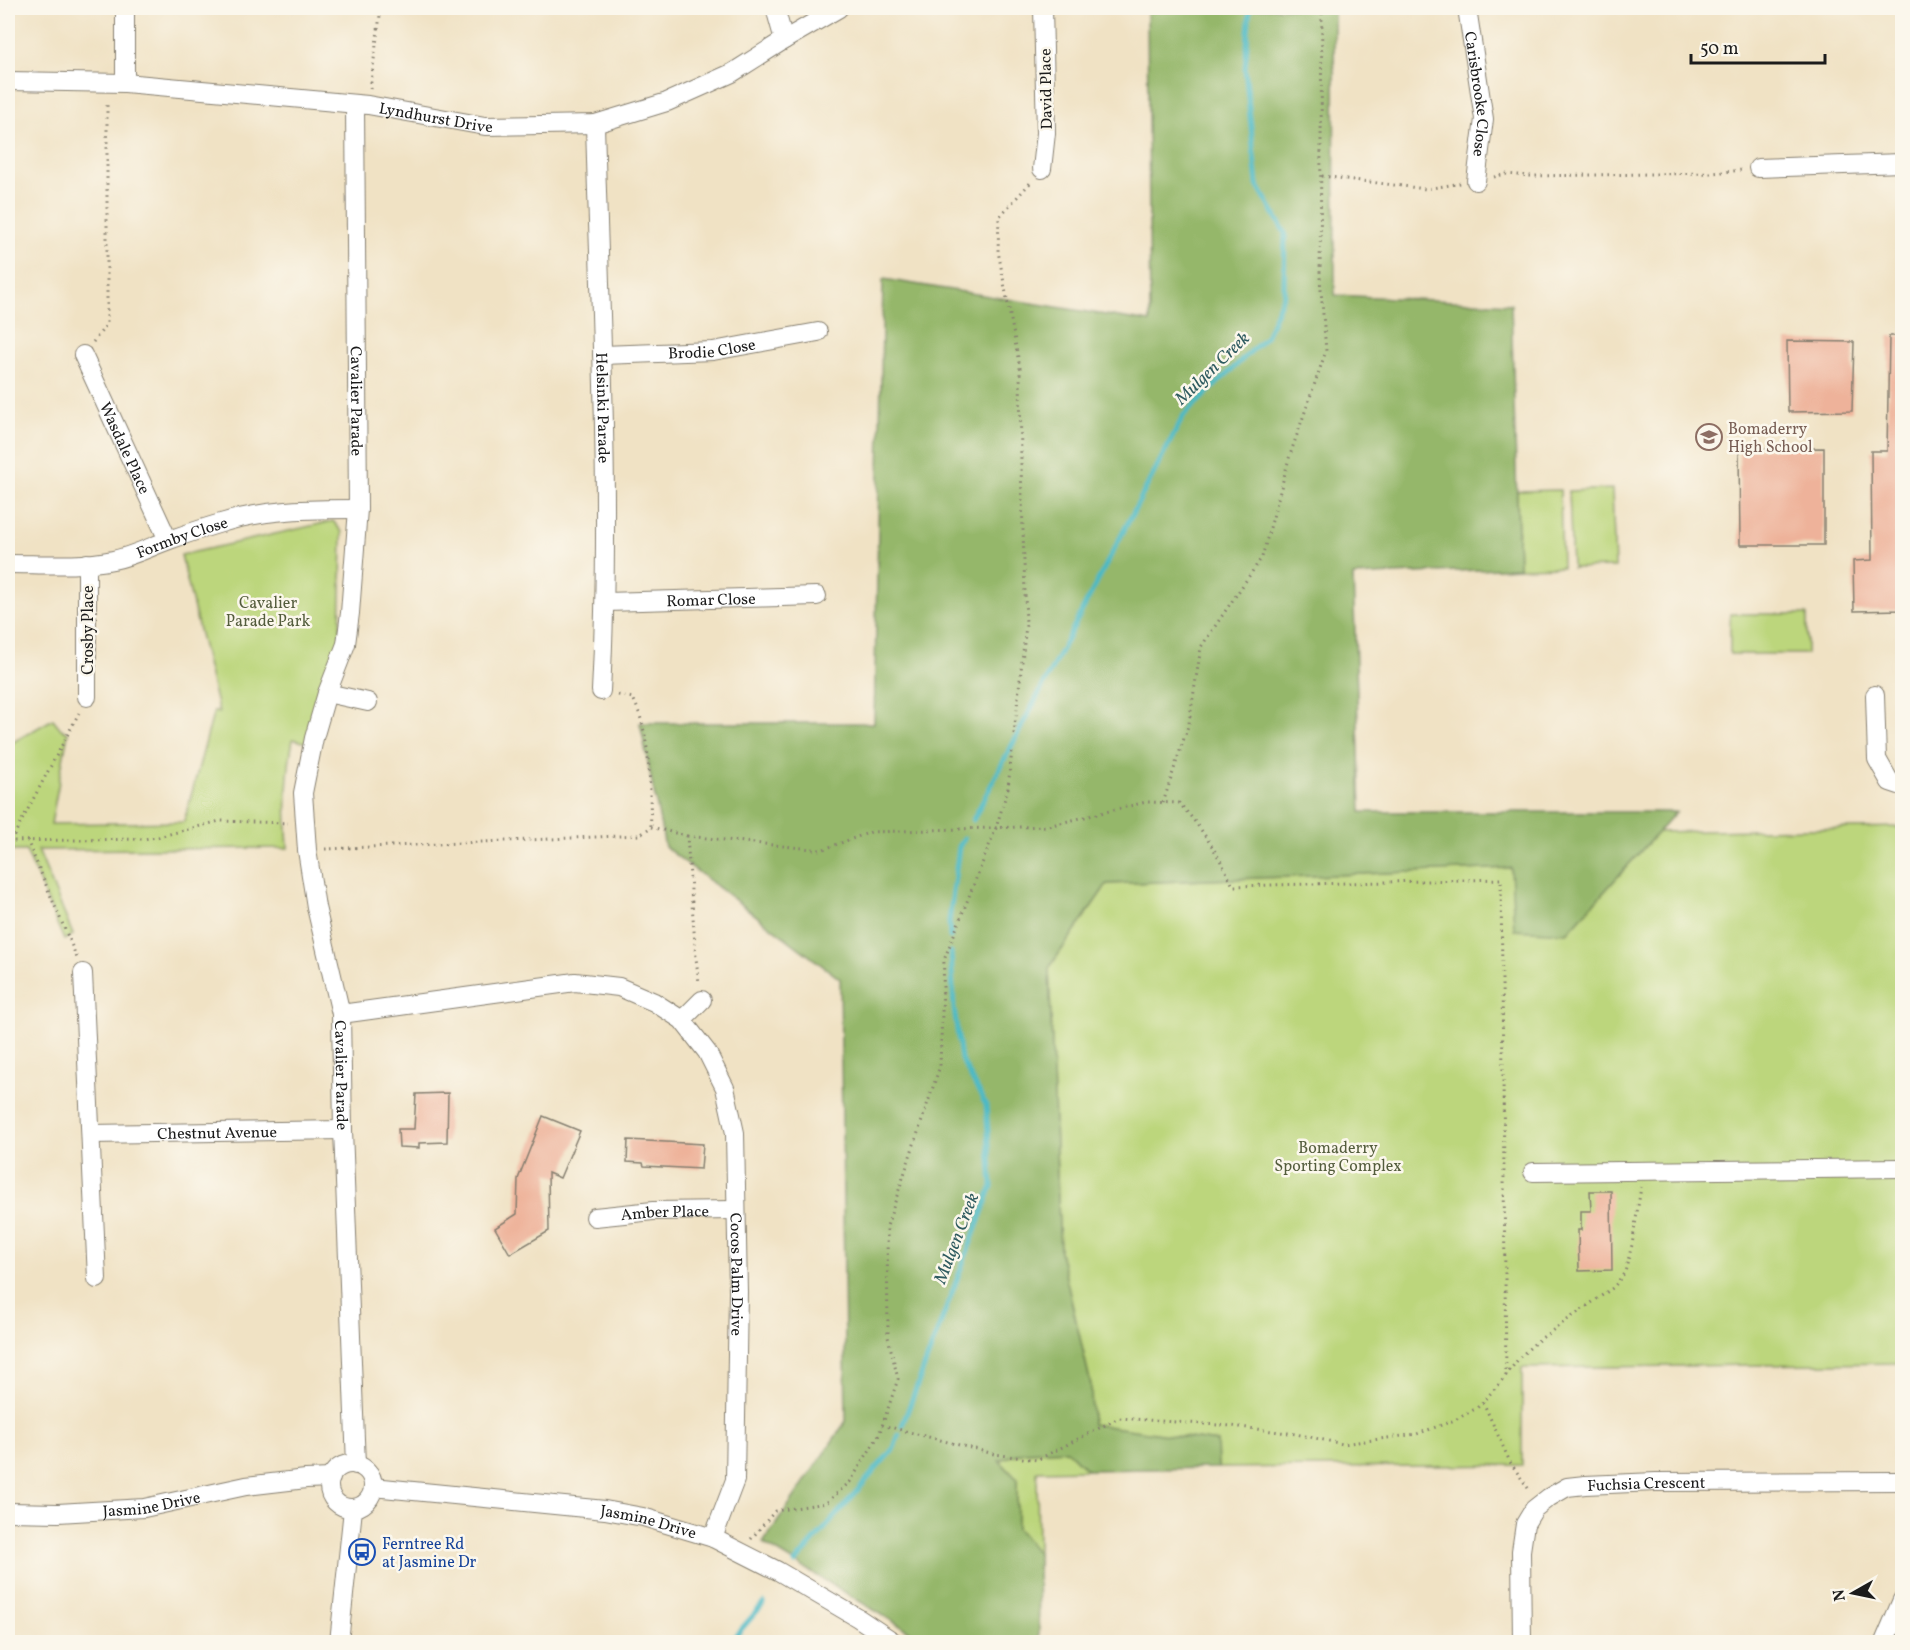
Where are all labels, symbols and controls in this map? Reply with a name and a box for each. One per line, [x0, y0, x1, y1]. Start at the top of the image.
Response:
scale bar [1691, 27, 1824, 65]
street label: Carisbrooke Close [1458, 30, 1493, 158]
text: 50 m [1700, 37, 1739, 62]
street label: David Place [1035, 48, 1059, 130]
street label: Lyndhurst Drive [377, 98, 493, 139]
water label: Mulgen Creek [1169, 327, 1256, 412]
street label: Brodie Close [668, 334, 758, 366]
street label: Cavalier Parade [344, 346, 367, 456]
street label: Helsinki Parade [589, 352, 614, 464]
street label: Wasdale Place [93, 399, 154, 498]
place label: Bomaderry High School [1728, 419, 1813, 459]
school or university icon: Bomaderry High School [1694, 422, 1724, 452]
street label: Formby Close [133, 513, 231, 565]
street label: Crosby Place [78, 585, 100, 675]
street label: Romar Close [666, 589, 756, 613]
park label: Cavalier Parade Park [226, 593, 310, 633]
street label: Cavalier Parade [328, 1020, 352, 1130]
street label: Chestnut Avenue [157, 1122, 277, 1146]
park label: Bomaderry Sporting Complex [1274, 1138, 1402, 1178]
water label: Mulgen Creek [928, 1190, 986, 1288]
street label: Amber Place [620, 1201, 709, 1227]
street label: Cocos Palm Drive [724, 1212, 747, 1336]
street label: Fuchsia Crescent [1587, 1473, 1706, 1498]
street label: Jasmine Drive [102, 1487, 203, 1523]
street label: Jasmine Drive [599, 1501, 699, 1545]
place label: Ferntree Rd at Jasmine Dr [382, 1534, 477, 1574]
bus stop icon: Ferntree Rd at Jasmine Dr [347, 1537, 377, 1567]
north arrow [1823, 1563, 1883, 1623]
text: N [1828, 1587, 1852, 1602]

